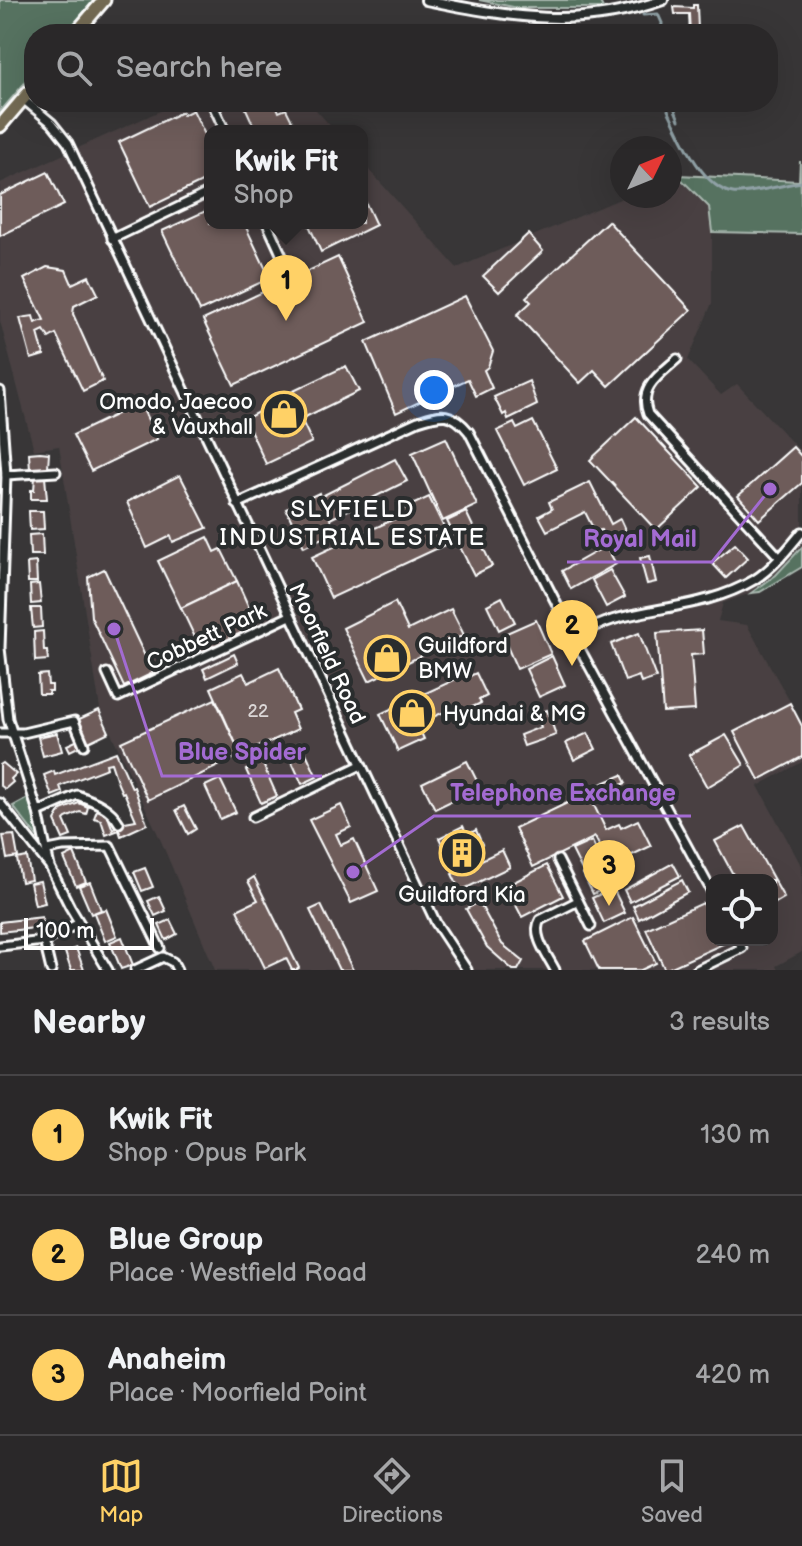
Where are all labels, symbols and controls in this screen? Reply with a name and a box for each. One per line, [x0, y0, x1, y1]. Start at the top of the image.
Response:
search box [24, 24, 778, 112]
icon: search [52, 46, 96, 90]
text: Search here [116, 50, 282, 86]
popup [204, 125, 368, 229]
north arrow [610, 136, 682, 208]
text: Kwik Fit [234, 144, 338, 180]
text: Shop [234, 180, 294, 211]
pin: 1 [260, 255, 312, 321]
your location [414, 370, 454, 410]
place label: Omodo, Jaecoo & Vauxhall [99, 389, 253, 441]
shop icon: Omodo, Jaecoo & Vauxhall [260, 390, 308, 438]
district label: SLYFIELD INDUSTRIAL ESTATE [220, 495, 486, 552]
callout: Royal Mail [567, 514, 712, 562]
text: Royal Mail [583, 525, 697, 554]
street label: Moorfield Road [282, 579, 371, 728]
street label: Cobbett Park [142, 598, 271, 677]
pin: 2 [546, 600, 598, 666]
place label: Guildford BMW [418, 633, 508, 685]
shop icon: Guildford BMW [363, 634, 411, 682]
shop icon: Hyundai & MG [388, 689, 436, 737]
house number: 22 [247, 701, 269, 722]
place label: Hyundai & MG [443, 701, 586, 728]
callout: Blue Spider [162, 728, 322, 776]
text: Blue Spider [178, 738, 307, 767]
callout: Telephone Exchange [434, 768, 691, 816]
text: Telephone Exchange [450, 779, 676, 808]
building icon: Guildford Kia [438, 829, 486, 877]
pin: 3 [583, 840, 635, 906]
map controls [706, 874, 778, 946]
button: locate [706, 874, 778, 946]
place label: Guildford Kia [398, 882, 526, 909]
scale bar [24, 914, 154, 950]
text: 100 m [36, 918, 95, 945]
text: Nearby [32, 1002, 146, 1043]
text: 3 results [669, 1007, 770, 1038]
text: Kwik Fit [108, 1102, 213, 1138]
text: 1 [53, 1120, 63, 1151]
text: 130 m [700, 1120, 770, 1151]
text: Shop · Opus Park [108, 1138, 306, 1169]
text: Blue Group [108, 1222, 263, 1258]
text: 2 [50, 1240, 66, 1271]
text: 240 m [695, 1240, 770, 1271]
text: Place · Westfield Road [108, 1258, 367, 1289]
text: Anaheim [108, 1342, 226, 1378]
text: 3 [50, 1360, 66, 1391]
text: 420 m [695, 1360, 770, 1391]
text: Place · Moorfield Point [108, 1378, 367, 1409]
tab: Map [99, 1454, 143, 1529]
tab: Directions [342, 1454, 443, 1529]
tab: Saved [641, 1454, 703, 1529]

